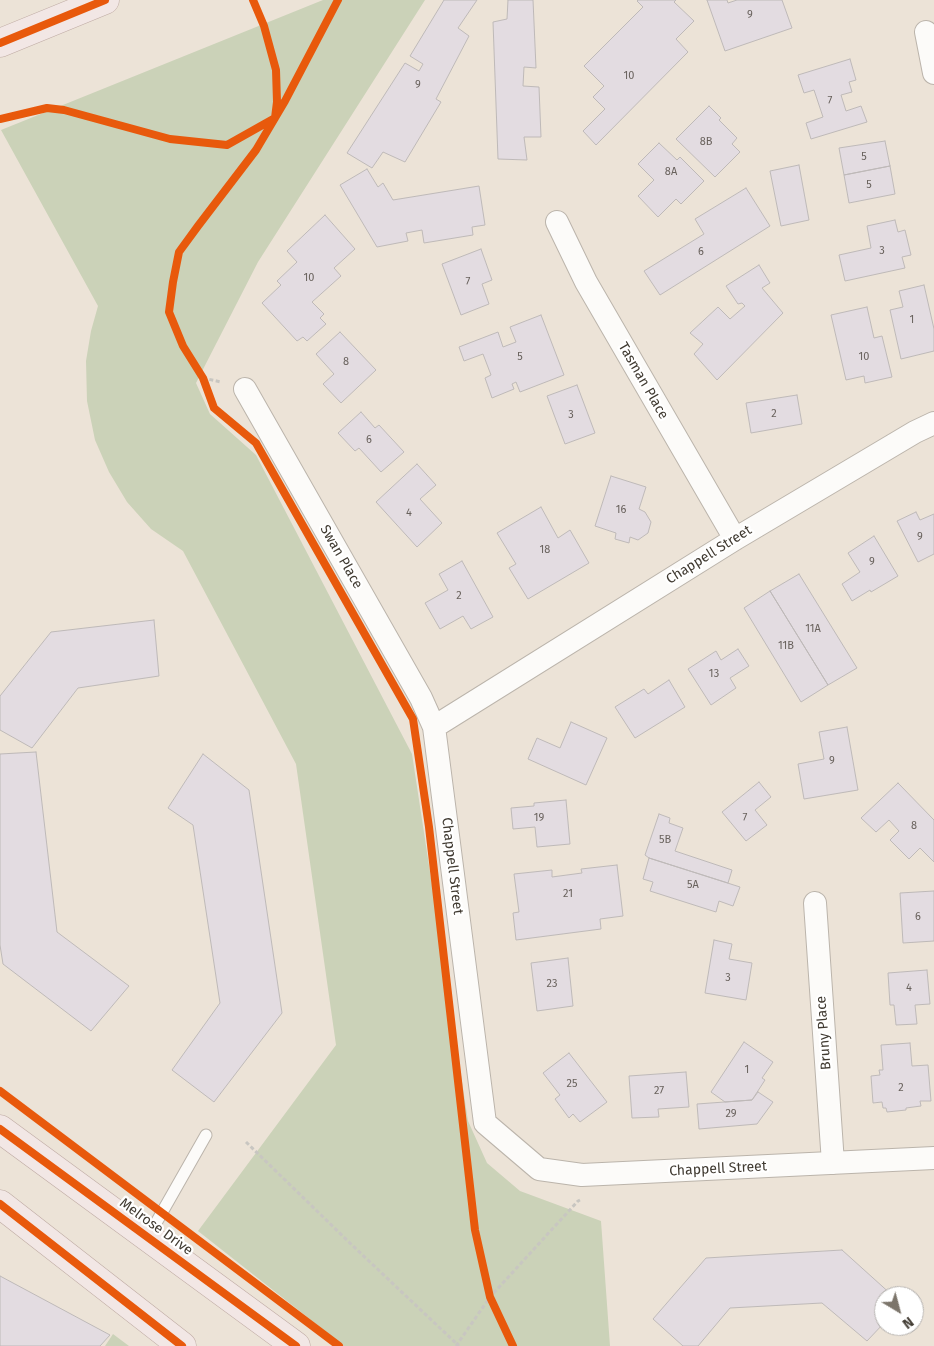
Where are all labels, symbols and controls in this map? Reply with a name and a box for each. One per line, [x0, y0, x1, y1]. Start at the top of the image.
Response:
house number: 9 [747, 8, 753, 22]
house number: 10 [624, 69, 634, 83]
house number: 9 [415, 78, 421, 92]
house number: 7 [828, 94, 832, 108]
house number: 8B [700, 135, 712, 149]
house number: 5 [861, 150, 867, 164]
house number: 8A [665, 165, 677, 179]
house number: 5 [866, 178, 872, 192]
house number: 3 [879, 244, 885, 258]
house number: 6 [698, 245, 704, 259]
house number: 10 [304, 271, 314, 285]
house number: 7 [466, 275, 470, 289]
house number: 1 [910, 313, 914, 327]
street label: Tasman Place [614, 340, 672, 422]
house number: 5 [517, 350, 523, 364]
house number: 10 [859, 350, 869, 364]
house number: 8 [343, 355, 349, 369]
house number: 2 [771, 407, 777, 421]
house number: 3 [568, 408, 574, 422]
house number: 6 [366, 433, 372, 447]
house number: 16 [616, 503, 626, 517]
house number: 4 [406, 506, 412, 520]
street label: Swan Place [316, 522, 366, 592]
street label: Chappell Street [663, 522, 755, 588]
house number: 9 [917, 530, 923, 544]
house number: 18 [540, 543, 550, 557]
house number: 9 [869, 555, 875, 569]
house number: 2 [456, 589, 462, 603]
house number: 11A [805, 622, 821, 636]
house number: 11B [778, 639, 794, 653]
house number: 13 [709, 667, 719, 681]
house number: 9 [829, 754, 835, 768]
house number: 19 [534, 811, 544, 825]
house number: 7 [743, 811, 747, 825]
street label: Chappell Street [438, 817, 466, 915]
house number: 8 [911, 819, 917, 833]
house number: 5B [659, 833, 671, 847]
house number: 5A [687, 878, 699, 892]
house number: 21 [563, 887, 573, 901]
house number: 6 [915, 910, 921, 924]
house number: 3 [725, 971, 731, 985]
house number: 23 [547, 977, 557, 991]
house number: 4 [906, 981, 912, 995]
street label: Bruny Place [813, 995, 835, 1071]
house number: 1 [745, 1063, 749, 1077]
house number: 25 [567, 1077, 577, 1091]
house number: 2 [898, 1081, 904, 1095]
house number: 27 [654, 1084, 664, 1098]
house number: 29 [725, 1107, 737, 1121]
street label: Chappell Street [669, 1158, 767, 1180]
street label: Melrose Drive [116, 1195, 196, 1259]
north arrow [874, 1286, 924, 1336]
text: N [899, 1313, 917, 1332]

